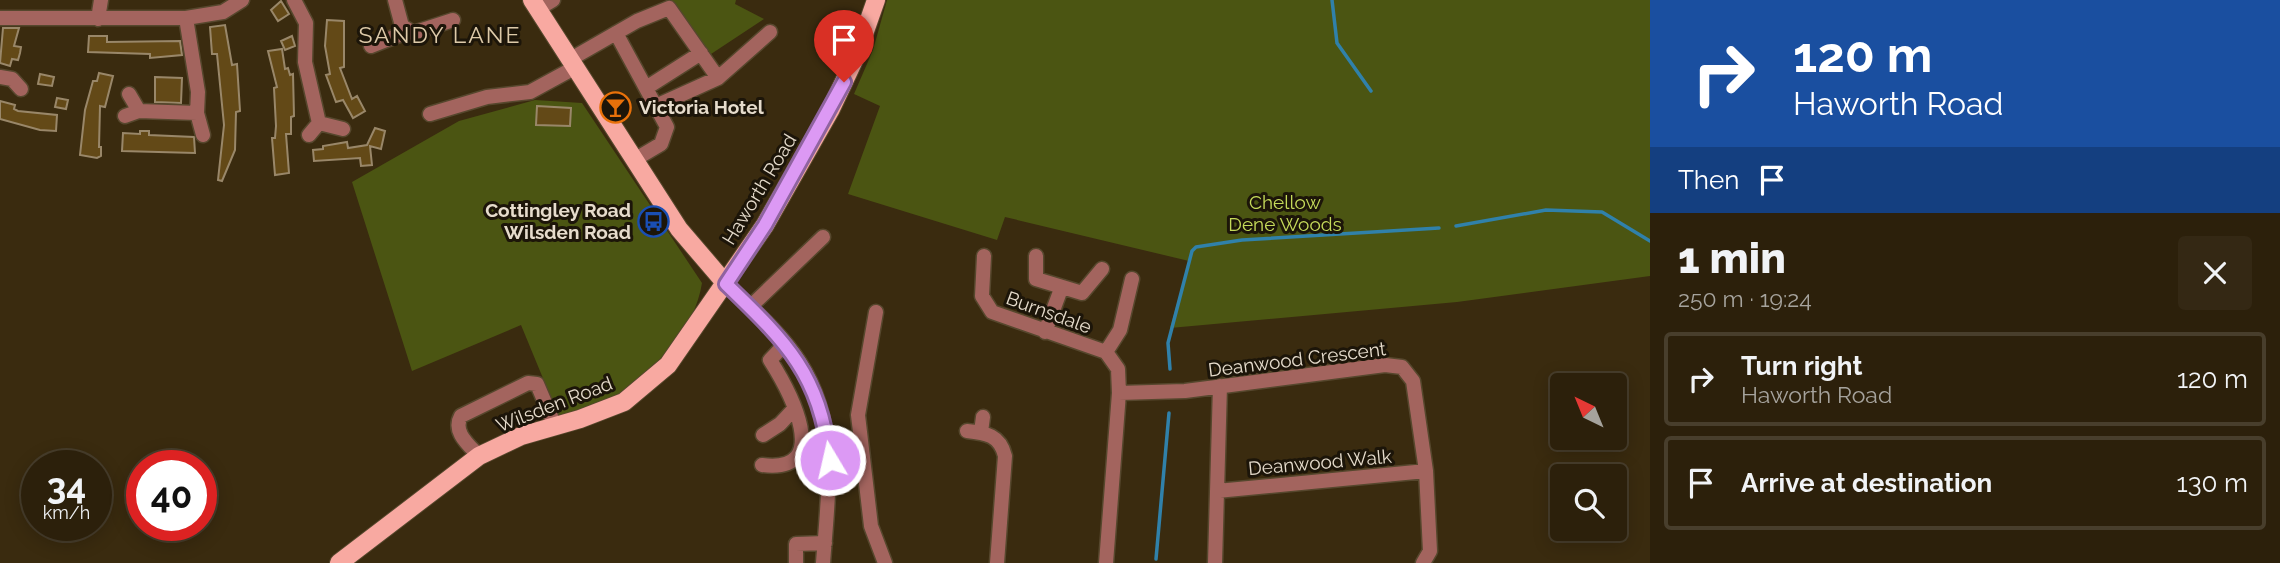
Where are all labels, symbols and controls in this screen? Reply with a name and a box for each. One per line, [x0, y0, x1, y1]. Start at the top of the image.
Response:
pin [814, 10, 874, 82]
district label: SANDY LANE [358, 21, 522, 48]
icon: arrive [825, 21, 863, 59]
text: 120 m [1793, 26, 1932, 83]
icon: right [1678, 28, 1769, 119]
text: Haworth Road [1793, 85, 2003, 122]
bar icon: Victoria Hotel [599, 90, 633, 124]
place label: Victoria Hotel [639, 96, 765, 118]
street label: Haworth Road [717, 130, 801, 248]
icon: arrive [1753, 161, 1791, 199]
text: Then [1678, 165, 1739, 195]
park label: Chellow Dene Woods [1228, 191, 1342, 235]
place label: Cottingley Road Wilsden Road [485, 199, 631, 243]
bus stop icon: Cottingley Road Wilsden Road [637, 204, 671, 238]
text: 1 min [1678, 234, 1786, 283]
button: close [2178, 236, 2252, 310]
text: 250 m · 19:24 [1678, 285, 1812, 312]
street label: Burnsdale [1003, 286, 1095, 338]
street label: Deanwood Crescent [1207, 337, 1388, 381]
text: Turn right [1741, 351, 1862, 381]
icon: right [1682, 360, 1720, 398]
text: 120 m [2177, 364, 2248, 394]
street label: Wilsden Road [493, 372, 615, 436]
north arrow [1550, 373, 1628, 450]
map controls [1550, 373, 1627, 541]
text: Haworth Road [1741, 381, 1892, 408]
position arrow [793, 423, 867, 497]
street label: Deanwood Walk [1247, 445, 1393, 479]
speed limit sign: 40 [126, 450, 217, 541]
button: search [1550, 464, 1627, 541]
icon: arrive [1682, 464, 1720, 502]
text: 34 [47, 466, 86, 507]
text: Arrive at destination [1741, 468, 1992, 498]
text: 130 m [2177, 468, 2248, 498]
text: km/h [43, 502, 90, 523]

